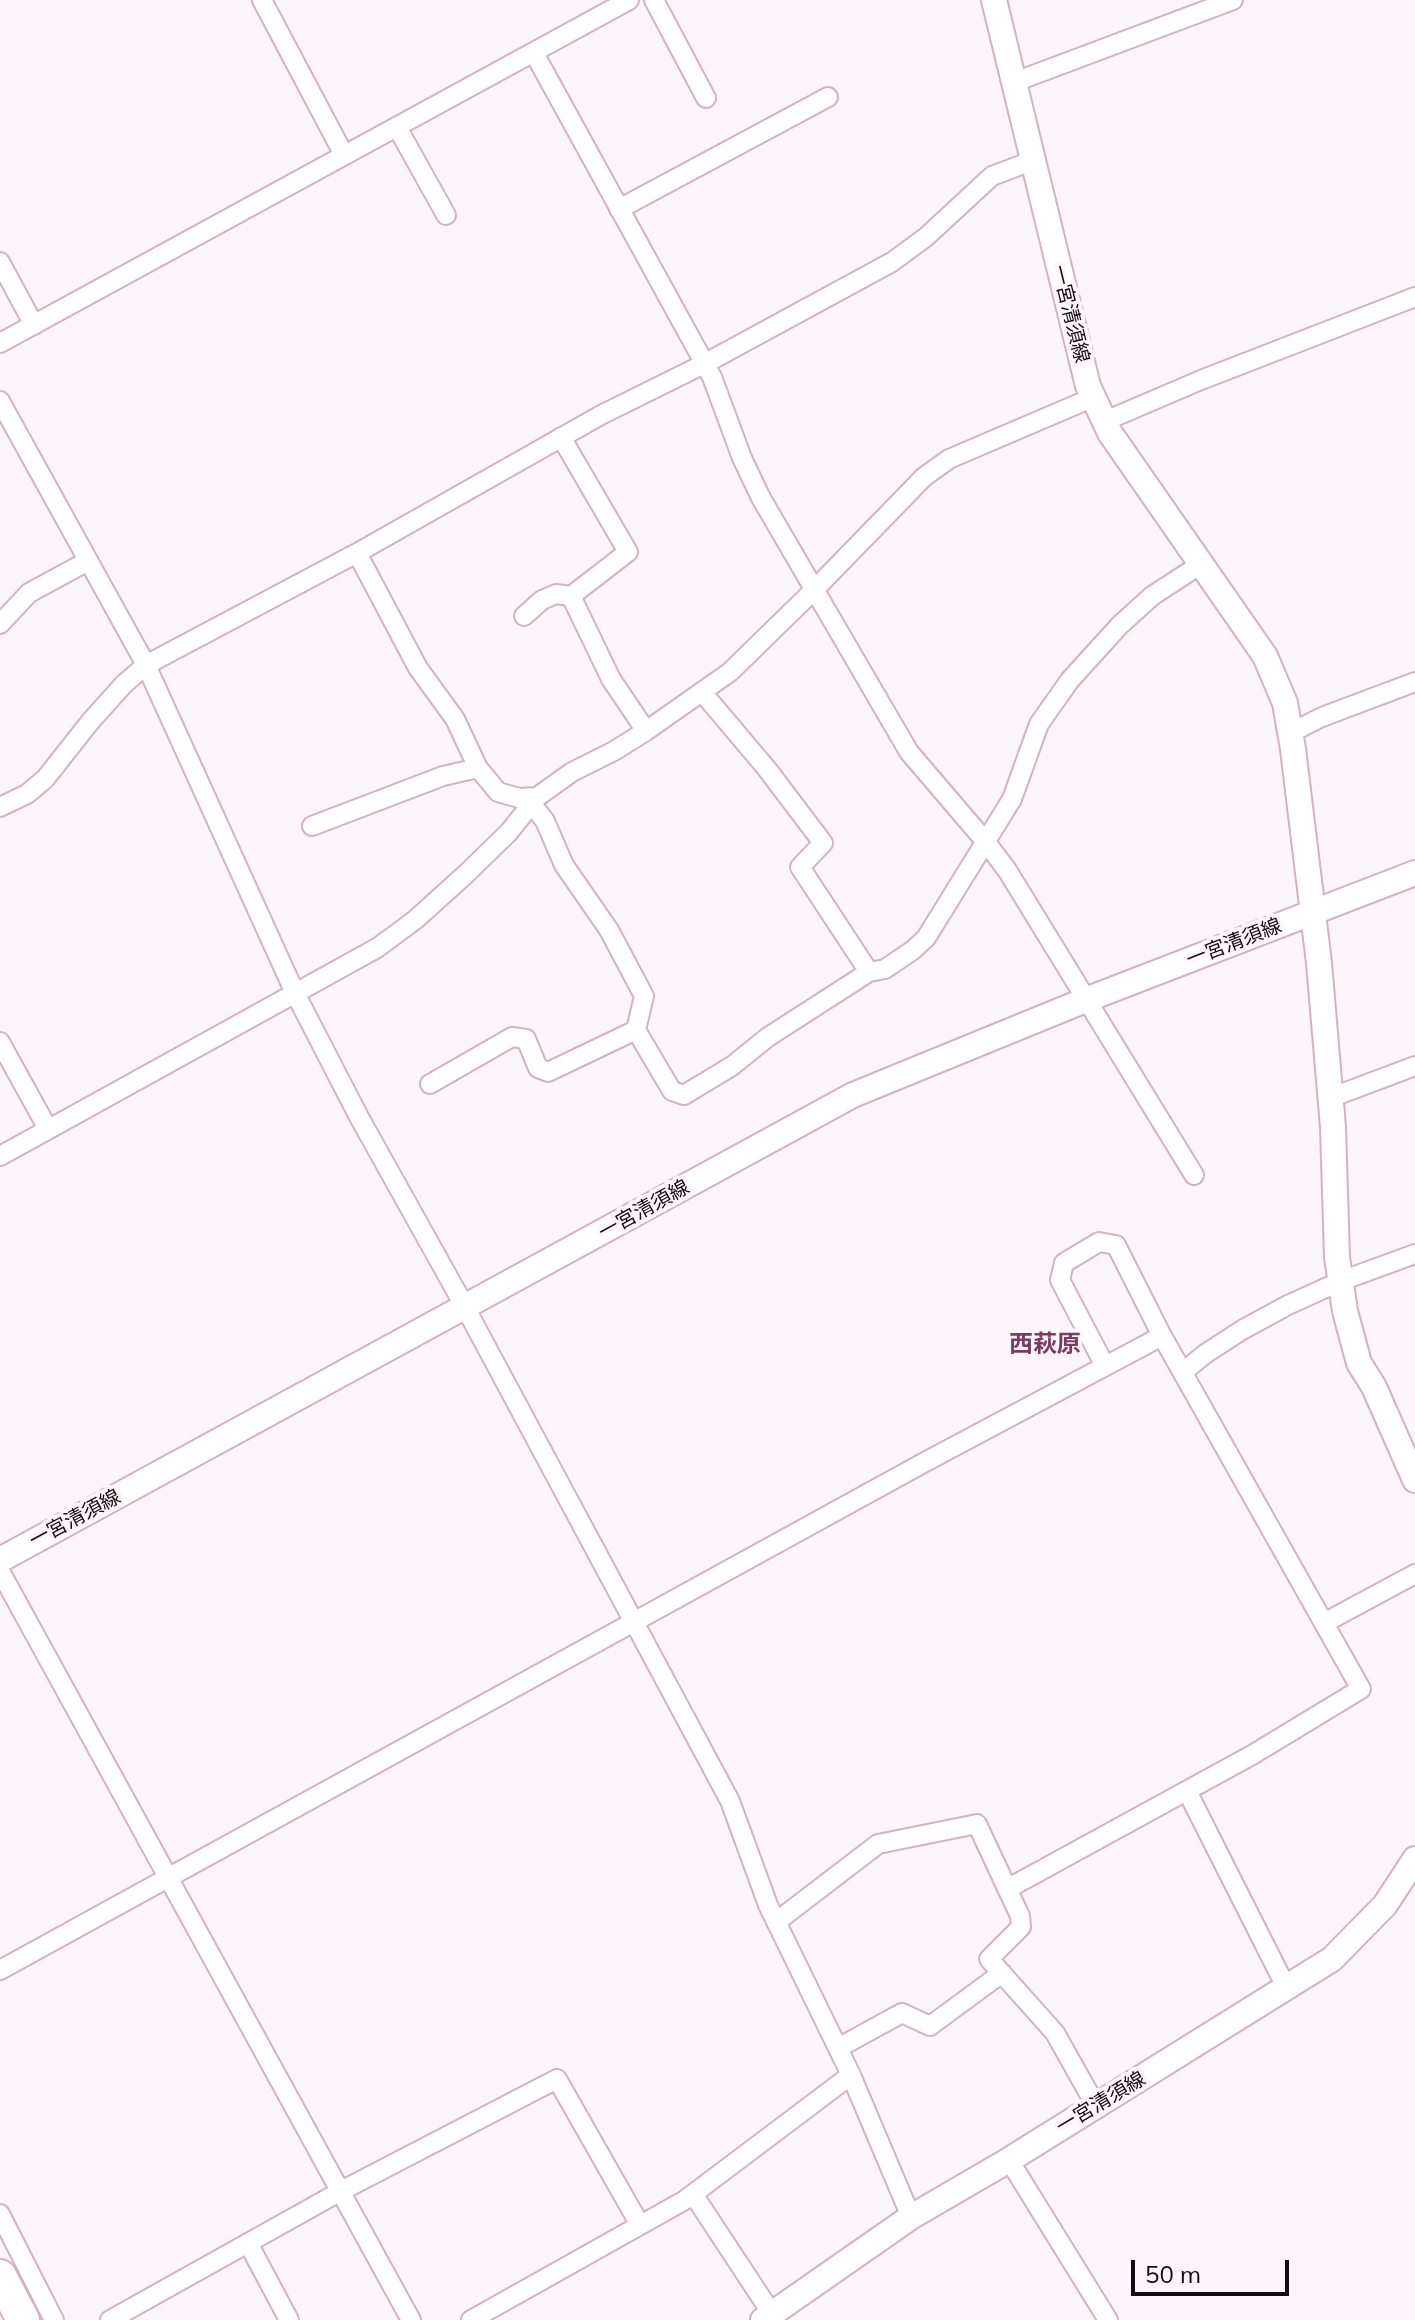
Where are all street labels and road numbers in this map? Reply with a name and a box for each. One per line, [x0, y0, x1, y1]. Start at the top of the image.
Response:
street label: 一宮清須線 [1046, 263, 1094, 365]
street label: 一宮清須線 [1183, 914, 1285, 972]
street label: 一宮清須線 [594, 1175, 694, 1245]
street label: 一宮清須線 [25, 1485, 125, 1553]
street label: 一宮清須線 [1052, 2067, 1150, 2139]

